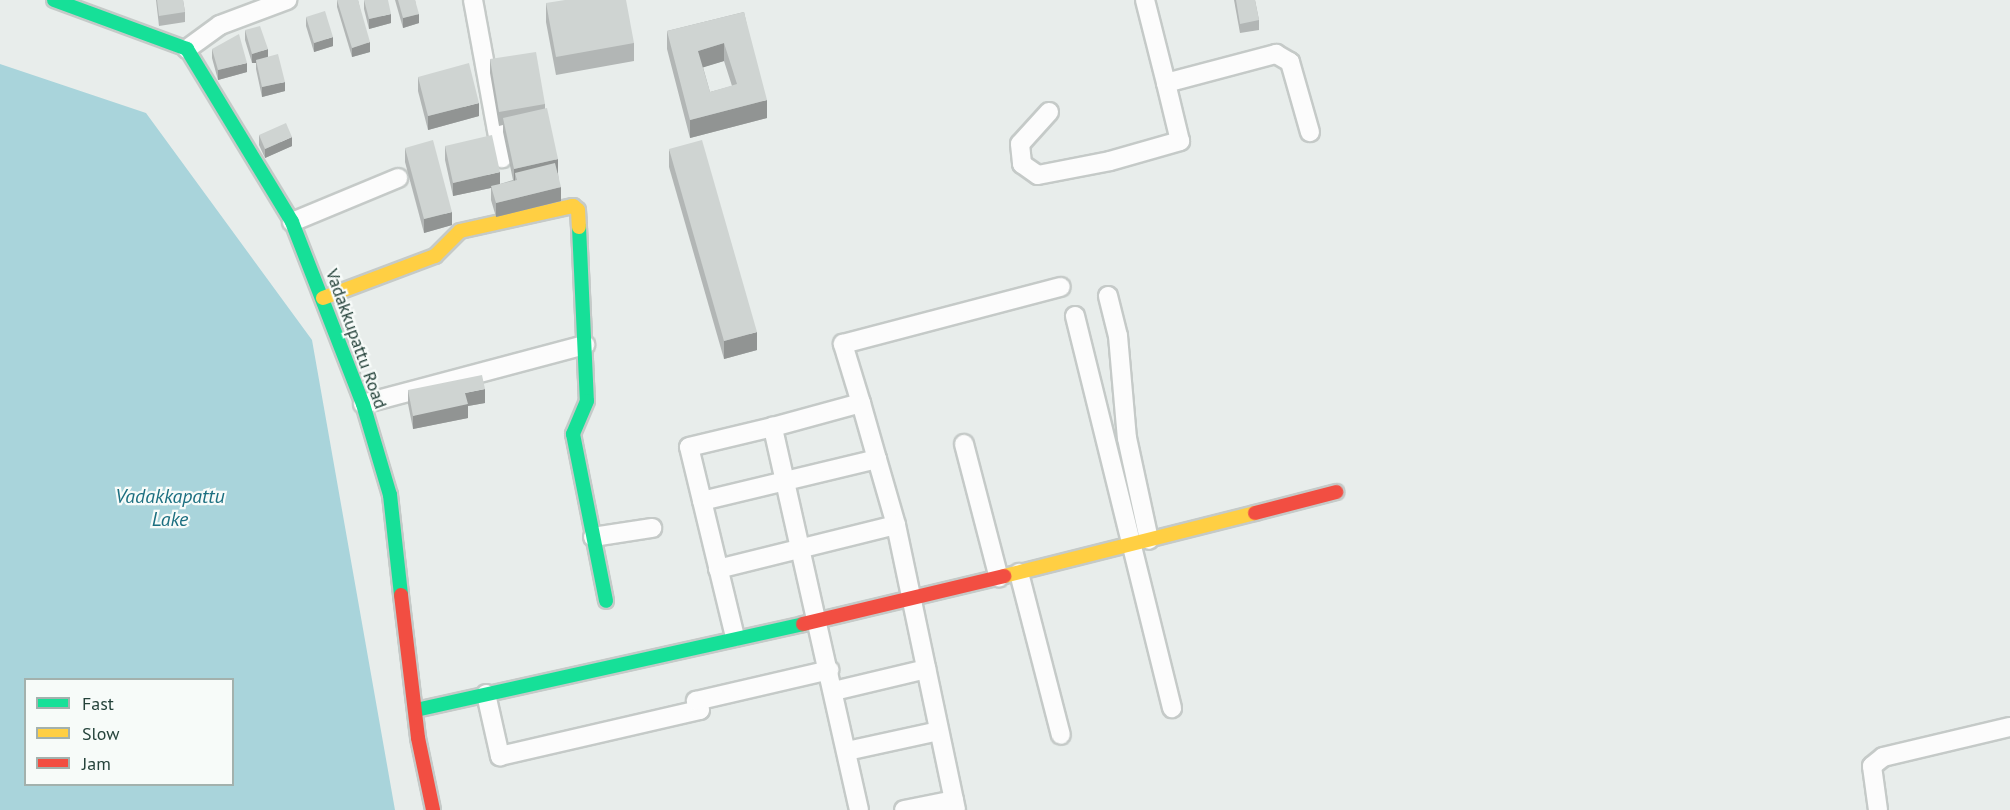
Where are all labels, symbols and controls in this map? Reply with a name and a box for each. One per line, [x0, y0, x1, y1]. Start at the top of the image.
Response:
street label: Vadakkupattu Road [321, 266, 391, 412]
water label: Vadakkapattu Lake [115, 485, 225, 532]
legend [24, 678, 234, 786]
text: Fast [82, 692, 114, 715]
text: Slow [82, 722, 120, 745]
text: Jam [82, 752, 111, 775]

